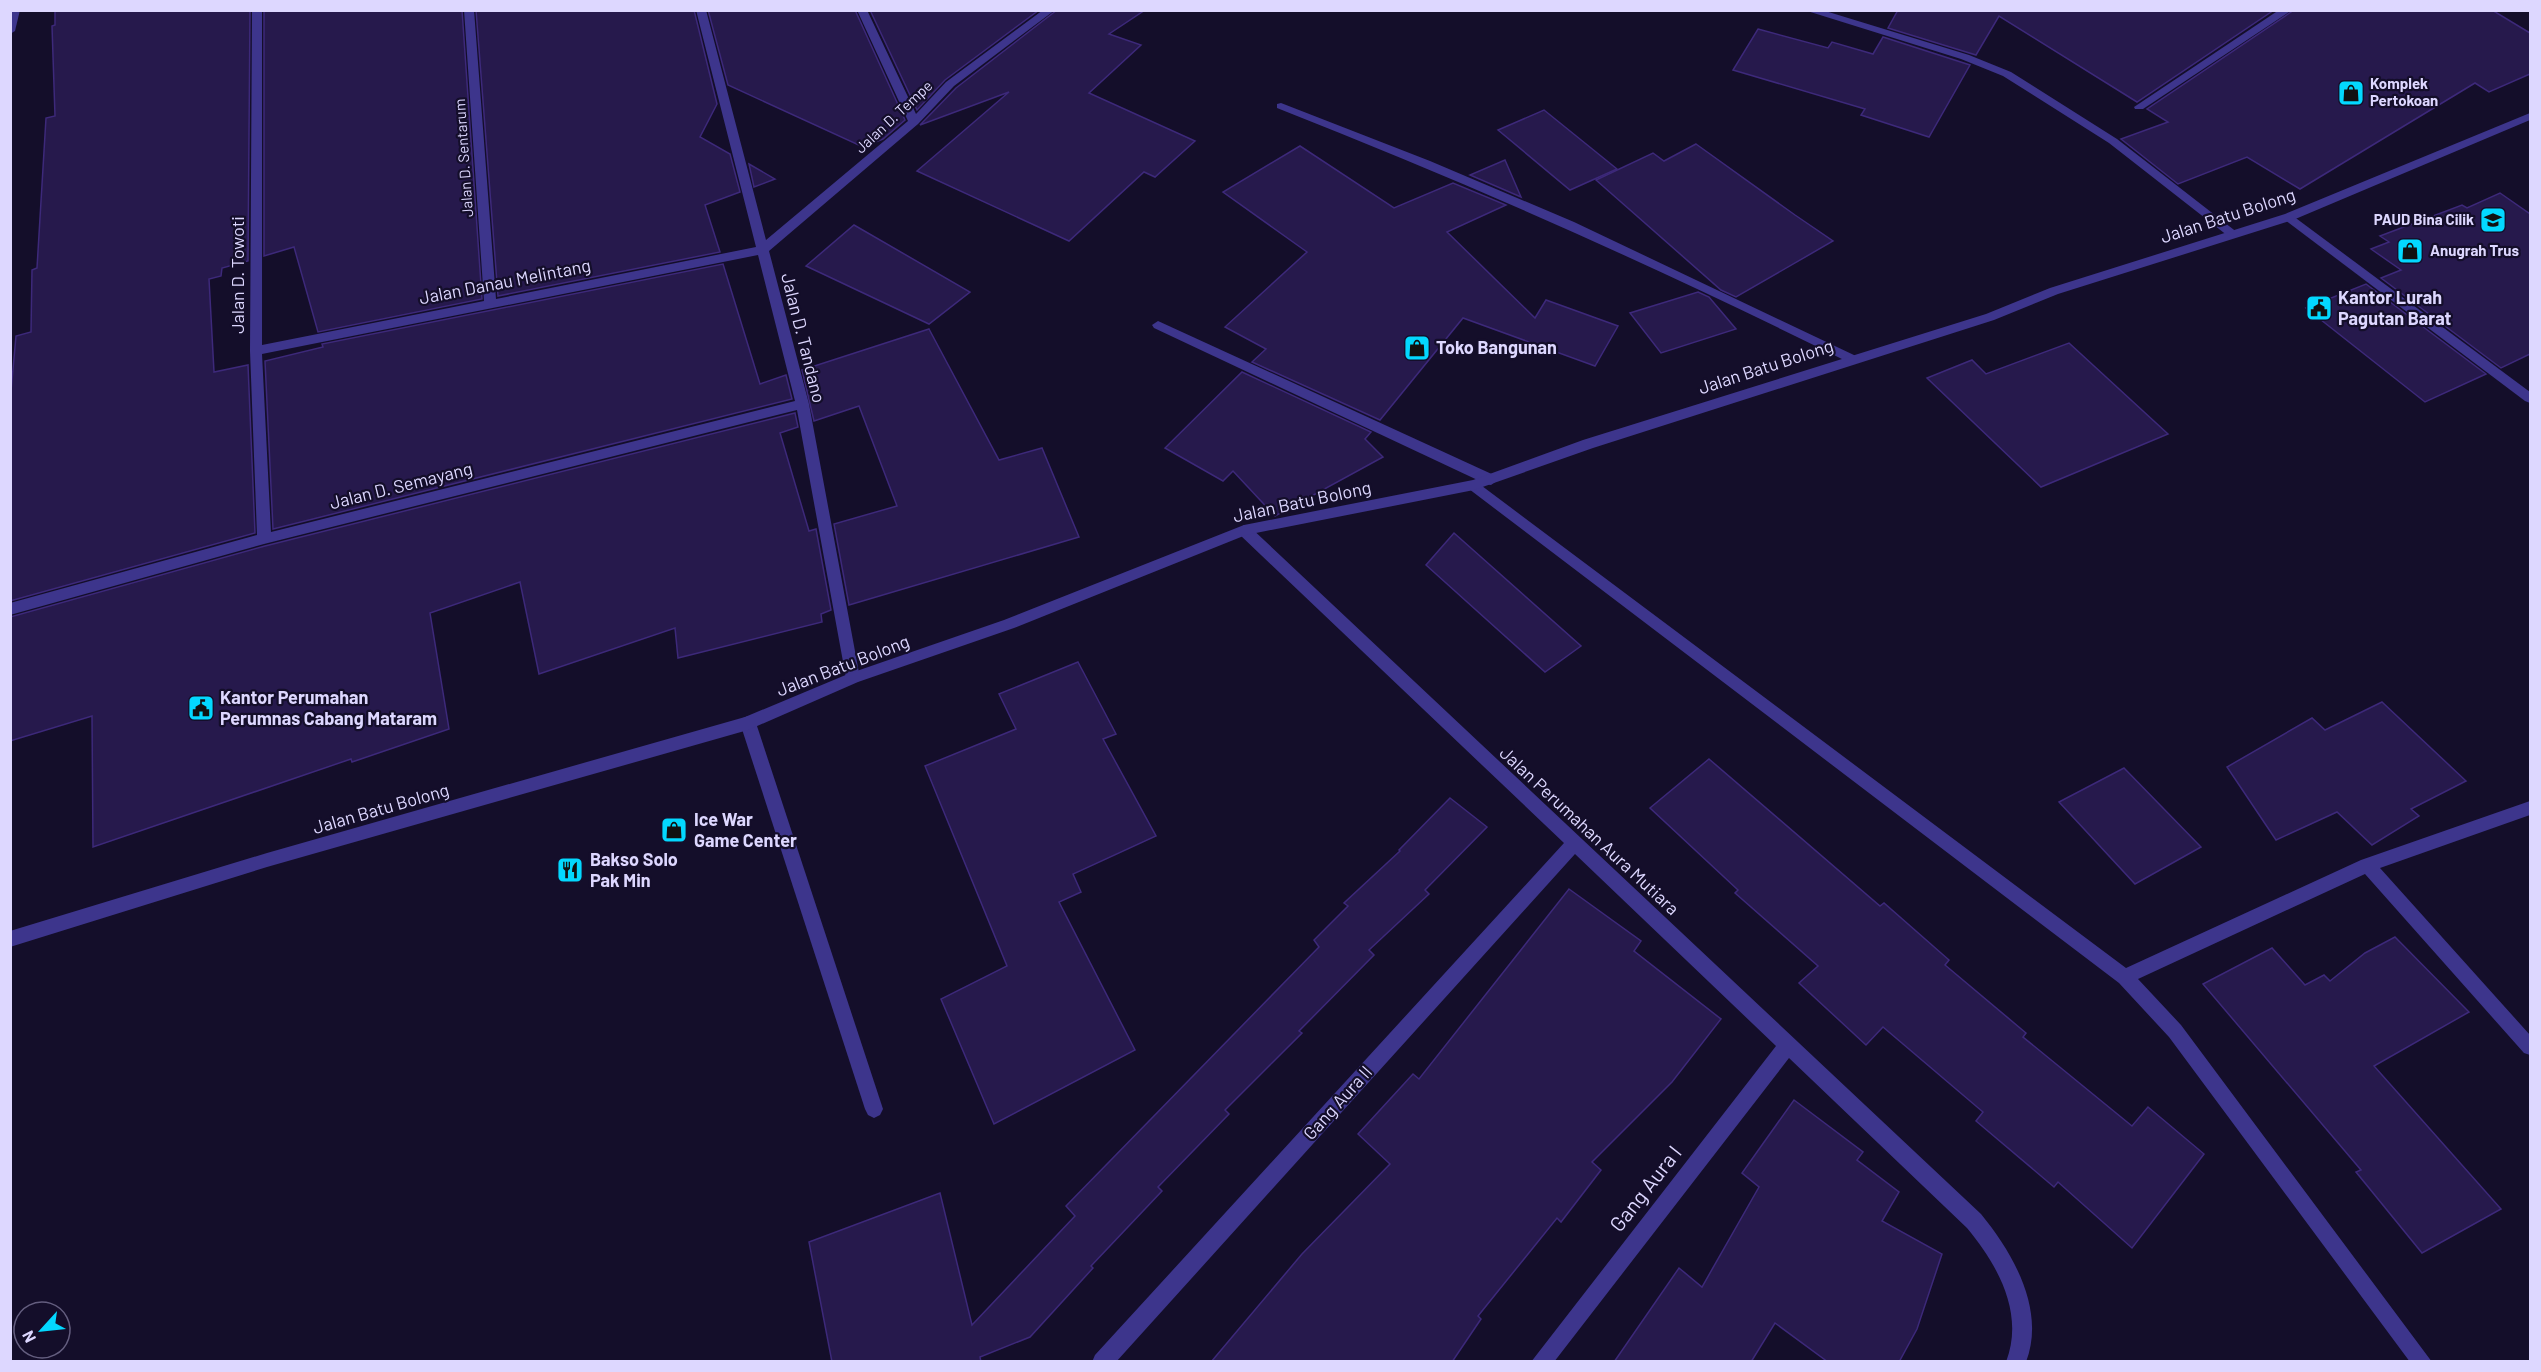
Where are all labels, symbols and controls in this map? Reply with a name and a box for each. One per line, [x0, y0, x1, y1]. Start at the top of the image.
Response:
place label: Komplek Pertokoan [2370, 74, 2438, 109]
street label: Jalan D. Tempe [851, 76, 936, 157]
shop icon: Komplek Pertokoan [2336, 78, 2366, 108]
street label: Jalan D. Sentarum [450, 98, 476, 218]
street label: Jalan Batu Bolong [2157, 183, 2298, 247]
school or university icon: PAUD Bina Cilik [2478, 205, 2508, 235]
place label: PAUD Bina Cilik [2374, 210, 2474, 228]
street label: Jalan D. Towoti [226, 216, 248, 334]
shop icon: Anugrah Trus [2395, 236, 2425, 266]
place label: Anugrah Trus [2430, 241, 2519, 259]
street label: Jalan Danau Melintang [417, 254, 593, 308]
street label: Jalan D. Tandano [777, 271, 831, 405]
place label: Kantor Lurah Pagutan Barat [2338, 286, 2451, 329]
public building icon: Kantor Lurah Pagutan Barat [2304, 293, 2334, 323]
shop icon: Toko Bangunan [1402, 333, 1432, 363]
street label: Jalan Batu Bolong [1695, 334, 1836, 398]
place label: Toko Bangunan [1436, 336, 1557, 358]
street label: Jalan D. Semayang [327, 457, 474, 513]
street label: Jalan Batu Bolong [1231, 476, 1373, 526]
street label: Jalan Batu Bolong [773, 630, 912, 701]
place label: Kantor Perumahan Perumnas Cabang Mataram [220, 686, 437, 729]
public building icon: Kantor Perumahan Perumnas Cabang Mataram [186, 693, 216, 723]
street label: Jalan Perumahan Aura Mutiara [1495, 741, 1684, 919]
street label: Jalan Batu Bolong [310, 778, 451, 838]
place label: Ice War Game Center [694, 808, 797, 851]
shop icon: Ice War Game Center [659, 815, 689, 845]
place label: Bakso Solo Pak Min [590, 848, 678, 891]
restaurant icon: Bakso Solo Pak Min [555, 855, 585, 885]
street label: Gang Aura II [1298, 1061, 1376, 1144]
street label: Gang Aura I [1604, 1140, 1686, 1236]
north arrow [12, 1300, 72, 1360]
text: N [17, 1328, 39, 1346]

